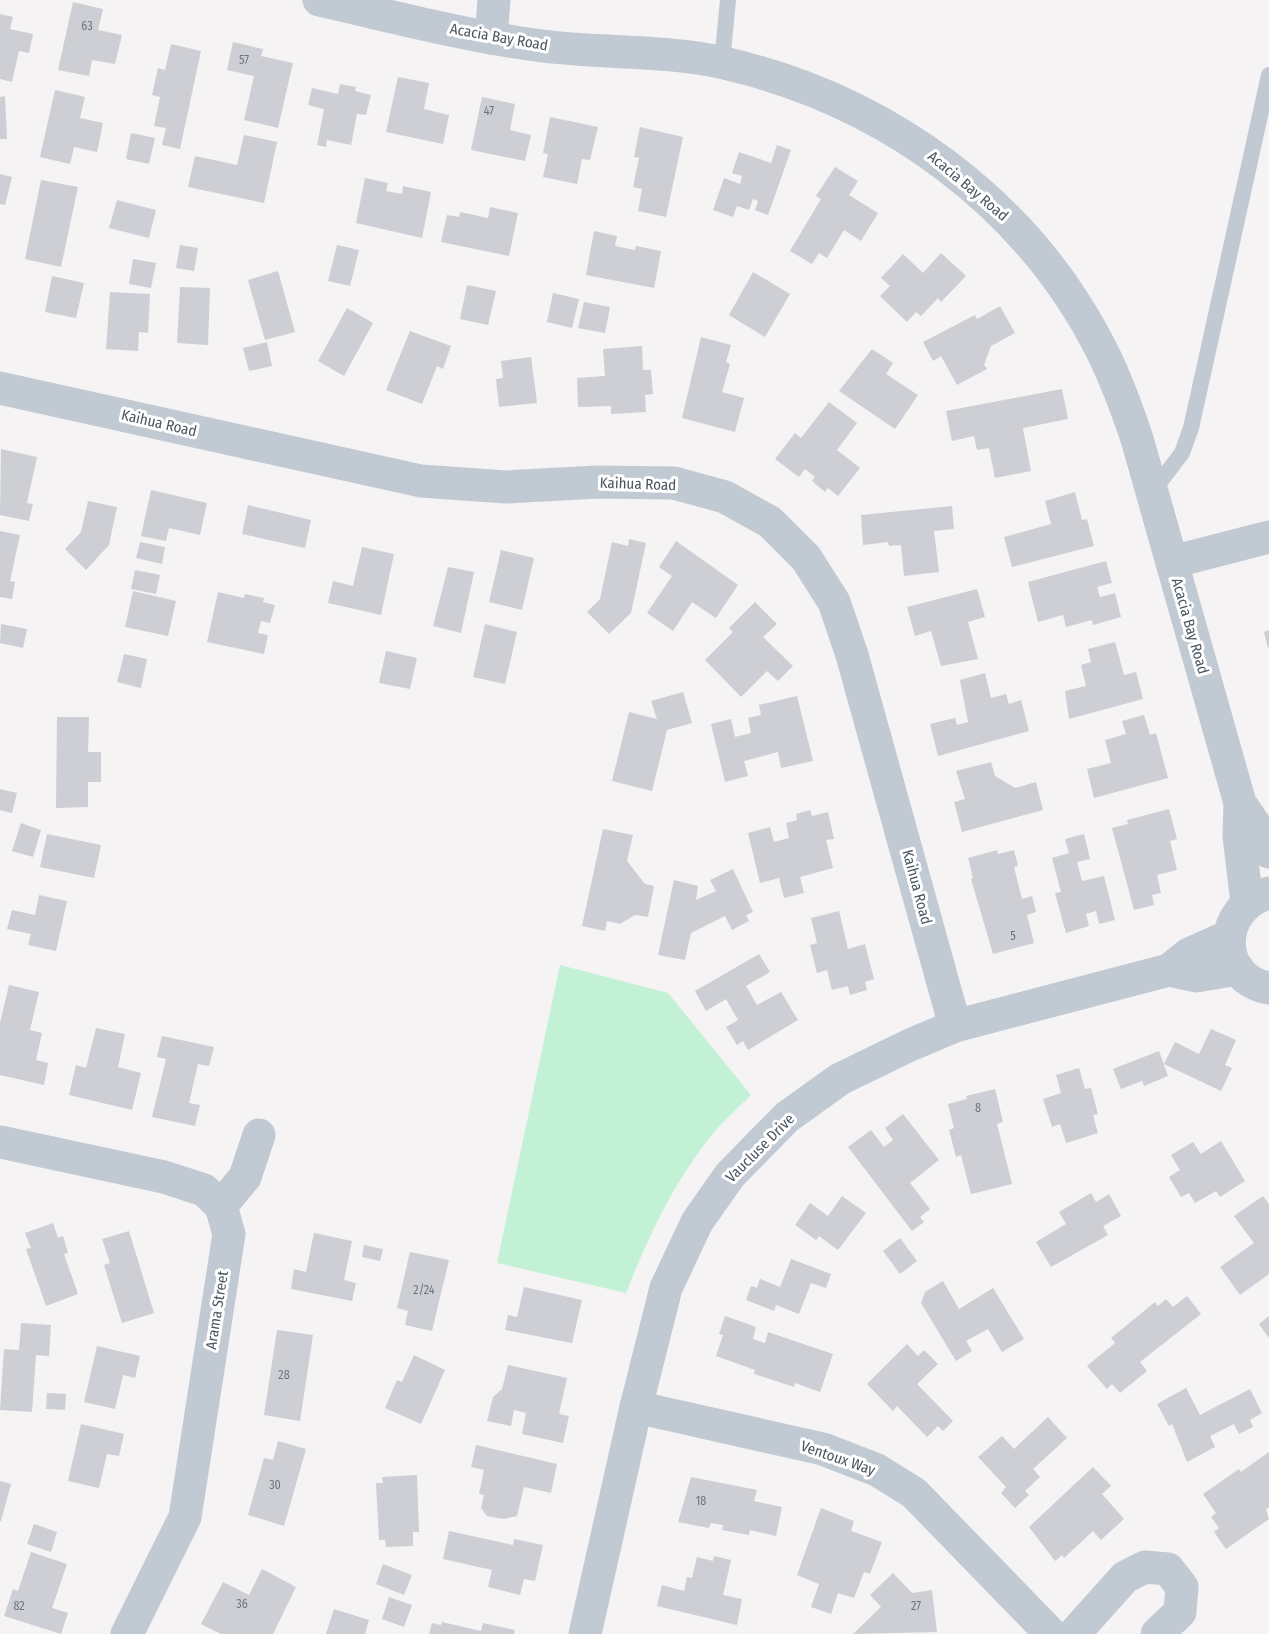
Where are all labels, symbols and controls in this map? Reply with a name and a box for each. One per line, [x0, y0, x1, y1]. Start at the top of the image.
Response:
house number: 63 [81, 19, 93, 33]
street label: Acacia Bay Road [449, 20, 549, 54]
house number: 57 [239, 53, 249, 67]
house number: 47 [484, 104, 494, 118]
street label: Acacia Bay Road [924, 147, 1012, 225]
street label: Kaihua Road [120, 406, 198, 440]
street label: Kaihua Road [599, 474, 677, 494]
street label: Acacia Bay Road [1168, 576, 1212, 676]
street label: Kaihua Road [898, 848, 936, 926]
house number: 5 [1010, 929, 1016, 943]
house number: 8 [975, 1101, 981, 1115]
street label: Vaucluse Drive [722, 1110, 798, 1186]
street label: Arama Street [202, 1269, 232, 1351]
house number: 2/24 [413, 1283, 435, 1297]
house number: 28 [278, 1368, 290, 1382]
street label: Ventoux Way [798, 1437, 878, 1479]
house number: 30 [269, 1478, 281, 1492]
house number: 18 [696, 1494, 706, 1508]
house number: 36 [236, 1597, 248, 1611]
house number: 82 [13, 1599, 25, 1613]
house number: 27 [911, 1599, 921, 1613]

